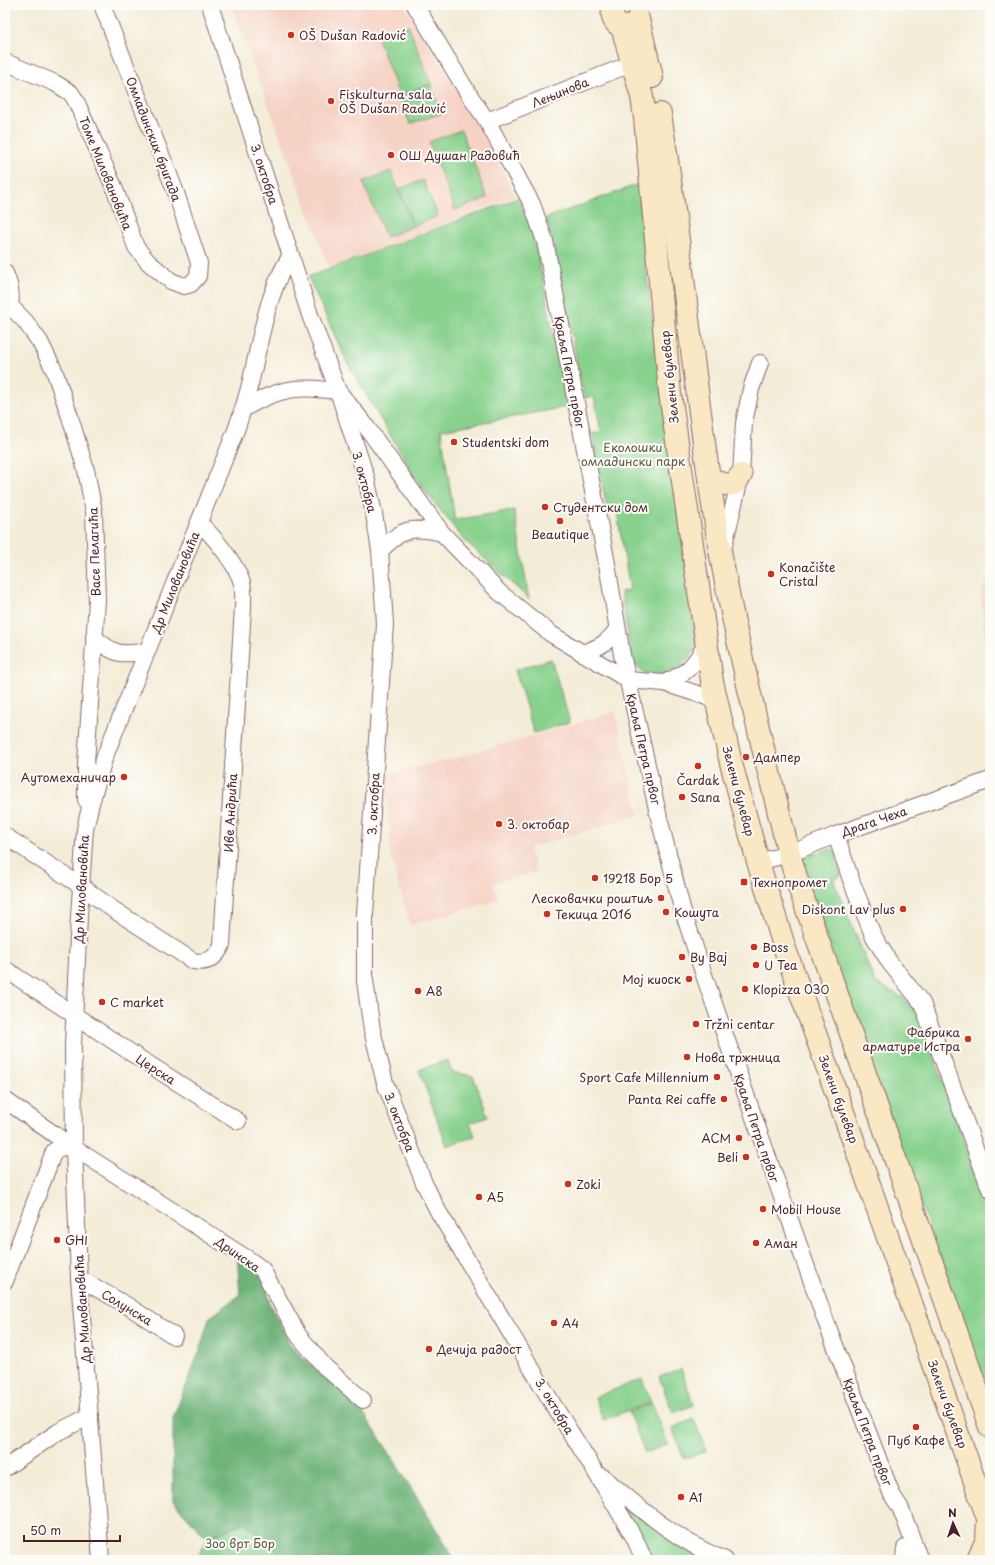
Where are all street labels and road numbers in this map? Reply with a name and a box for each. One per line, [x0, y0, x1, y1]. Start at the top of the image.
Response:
street label: Лењинова [529, 72, 592, 112]
street label: Омладинских бригада [122, 74, 186, 204]
street label: Томе Миловановића [75, 114, 137, 233]
street label: 3. октобра [247, 141, 283, 207]
street label: Краља Петра првог [550, 314, 590, 430]
street label: Зелени булевар [655, 330, 683, 424]
street label: 3. октобра [348, 449, 382, 515]
street label: Васе Пелагића [83, 507, 105, 597]
street label: Др Миловановића [146, 528, 204, 637]
street label: Краља Петра првог [622, 691, 666, 807]
street label: Зелени булевар [718, 744, 760, 838]
street label: Иве Андрића [219, 772, 241, 853]
street label: 3. октобра [362, 772, 384, 836]
street label: Драга Чеха [838, 801, 910, 841]
street label: Др Миловановића [69, 834, 93, 945]
street label: Церска [133, 1049, 180, 1089]
street label: Зелени булевар [815, 1052, 863, 1146]
street label: Краља Петра првог [730, 1071, 784, 1186]
street label: 3. октобра [380, 1090, 420, 1155]
street label: Дринска [211, 1231, 265, 1276]
street label: Др Миловановића [69, 1254, 95, 1365]
street label: Солунска [98, 1285, 156, 1330]
street label: Зелени булевар [924, 1357, 972, 1451]
street label: 3. октобра [531, 1375, 579, 1438]
street label: Краља Петра првог [839, 1375, 897, 1489]

